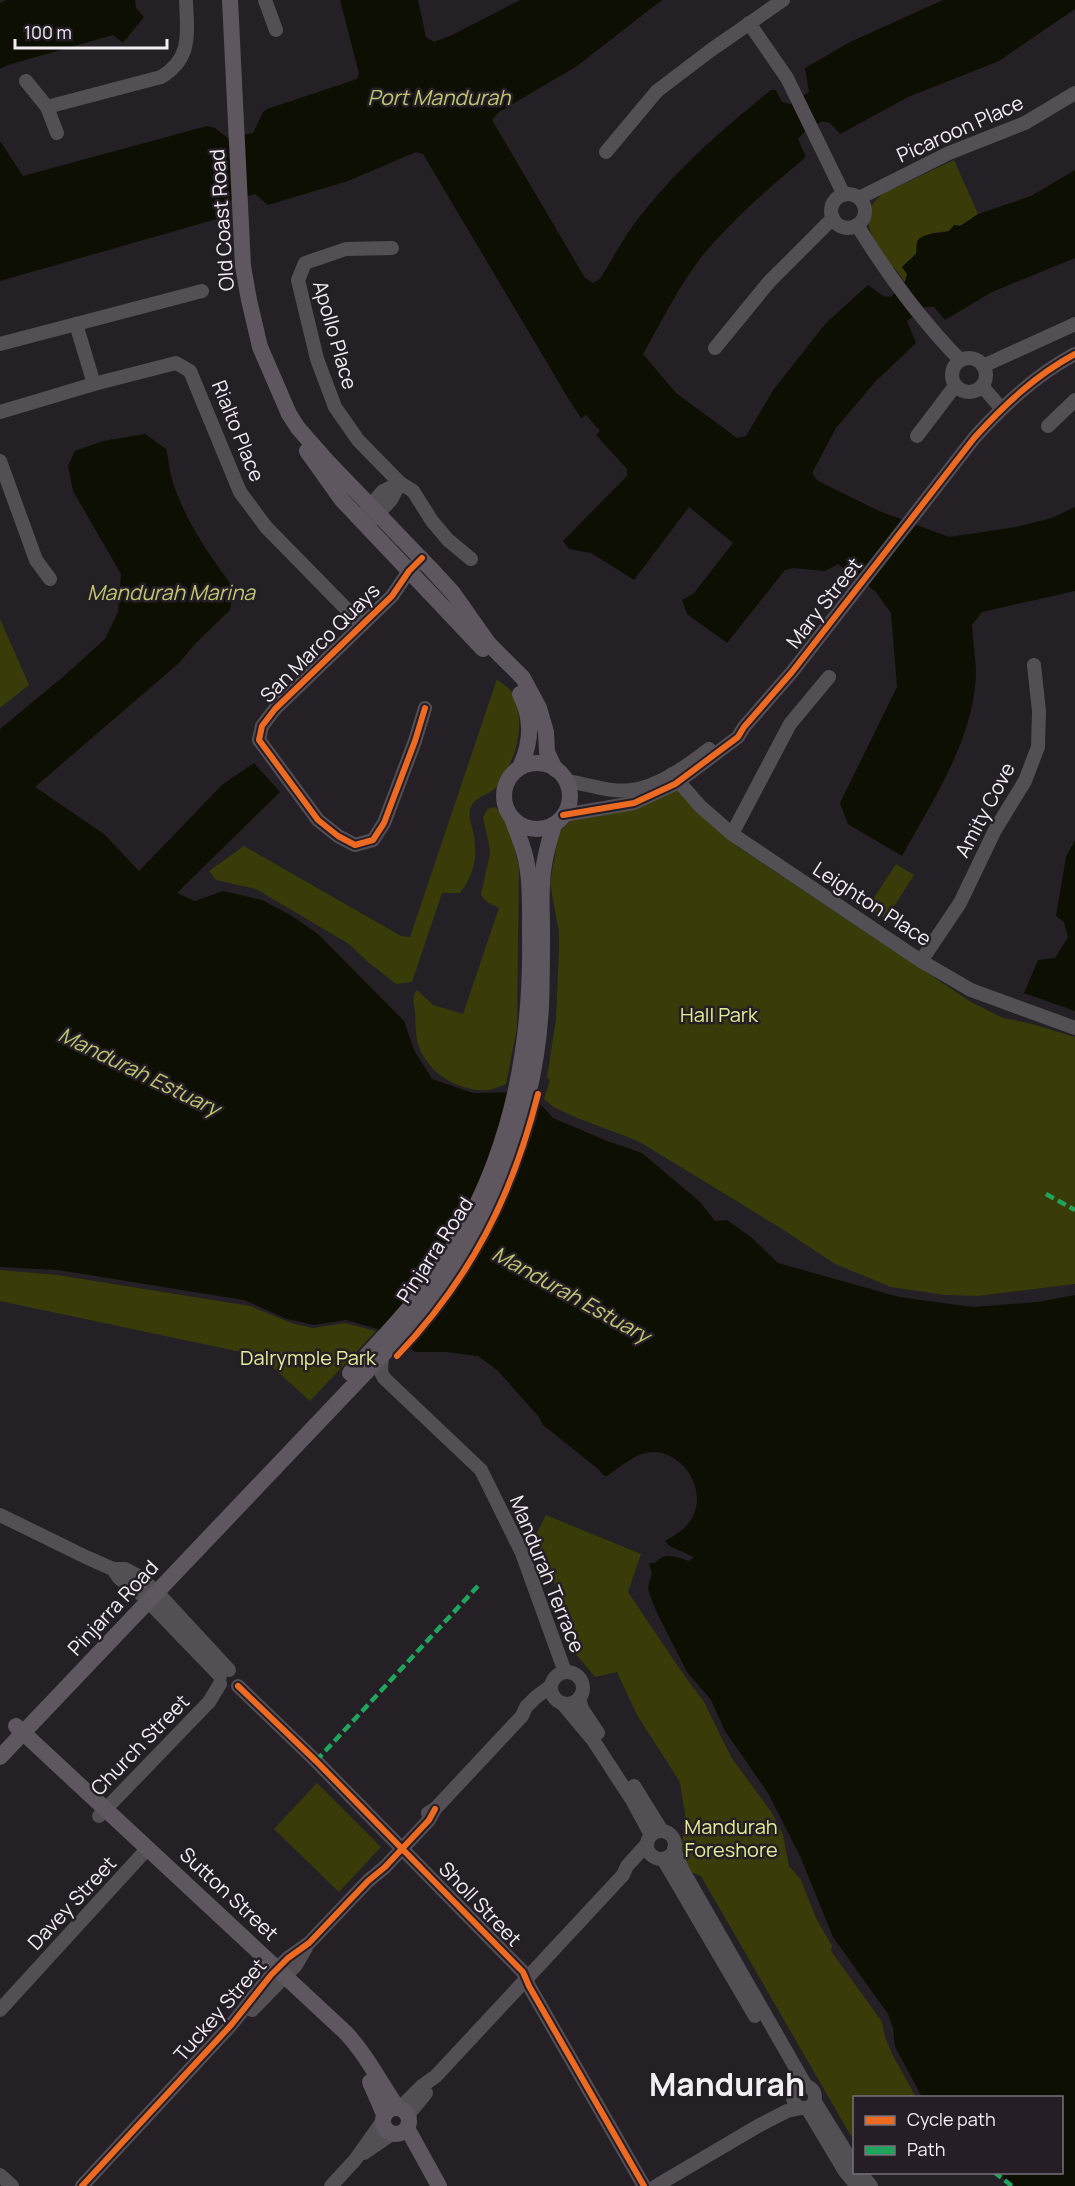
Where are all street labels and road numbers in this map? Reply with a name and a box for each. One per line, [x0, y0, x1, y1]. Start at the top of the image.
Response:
street label: Picaroon Place [892, 89, 1027, 168]
street label: Old Coast Road [203, 148, 240, 292]
street label: Apollo Place [307, 277, 364, 392]
street label: Rialto Place [206, 376, 271, 485]
street label: Mary Street [780, 552, 868, 654]
street label: San Marco Quays [254, 577, 385, 708]
street label: Amity Cove [948, 758, 1021, 862]
street label: Leighton Place [808, 855, 937, 952]
street label: Pinjarra Road [390, 1192, 479, 1308]
street label: Mandurah Terrace [504, 1491, 591, 1656]
street label: Pinjarra Road [61, 1554, 164, 1661]
street label: Church Street [85, 1688, 195, 1801]
street label: Sutton Street [174, 1841, 284, 1946]
street label: Davey Street [21, 1850, 122, 1955]
street label: Sholl Street [433, 1855, 528, 1952]
street label: Tuckey Street [167, 1952, 272, 2067]

